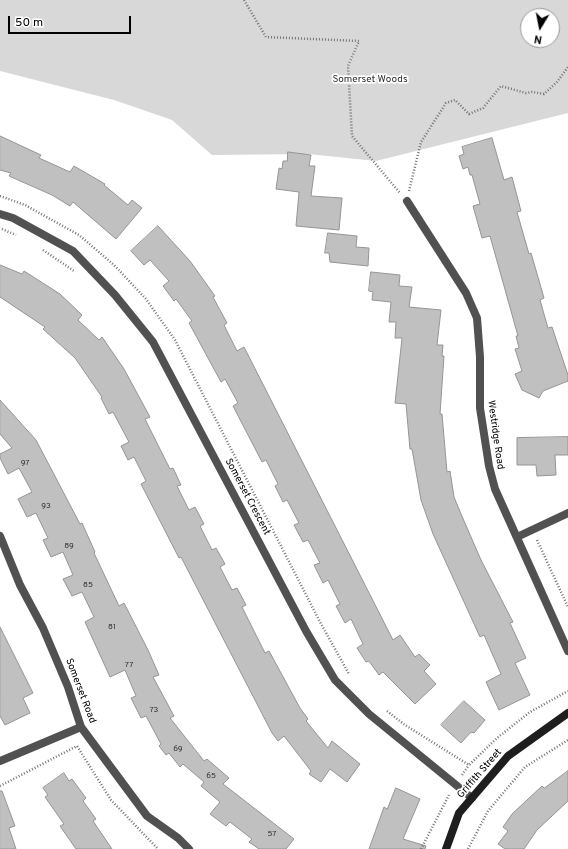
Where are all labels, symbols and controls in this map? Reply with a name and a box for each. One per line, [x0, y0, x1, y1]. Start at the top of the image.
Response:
scale bar [10, 8, 133, 34]
north arrow [520, 8, 560, 48]
text: 50 m [15, 15, 43, 31]
text: N [533, 31, 543, 46]
park label: Somerset Woods [332, 74, 408, 86]
street label: Westridge Road [484, 400, 506, 470]
street label: Somerset Crescent [222, 457, 272, 537]
house number: 97 [21, 458, 29, 468]
house number: 93 [41, 501, 51, 511]
house number: 89 [64, 541, 74, 551]
house number: 85 [83, 580, 93, 590]
house number: 81 [108, 622, 116, 632]
street label: Somerset Road [62, 657, 98, 725]
house number: 77 [125, 660, 133, 670]
house number: 73 [150, 705, 158, 715]
house number: 69 [173, 744, 183, 754]
street label: Griffith Street [455, 747, 505, 801]
house number: 65 [206, 771, 216, 781]
house number: 57 [267, 829, 277, 839]

